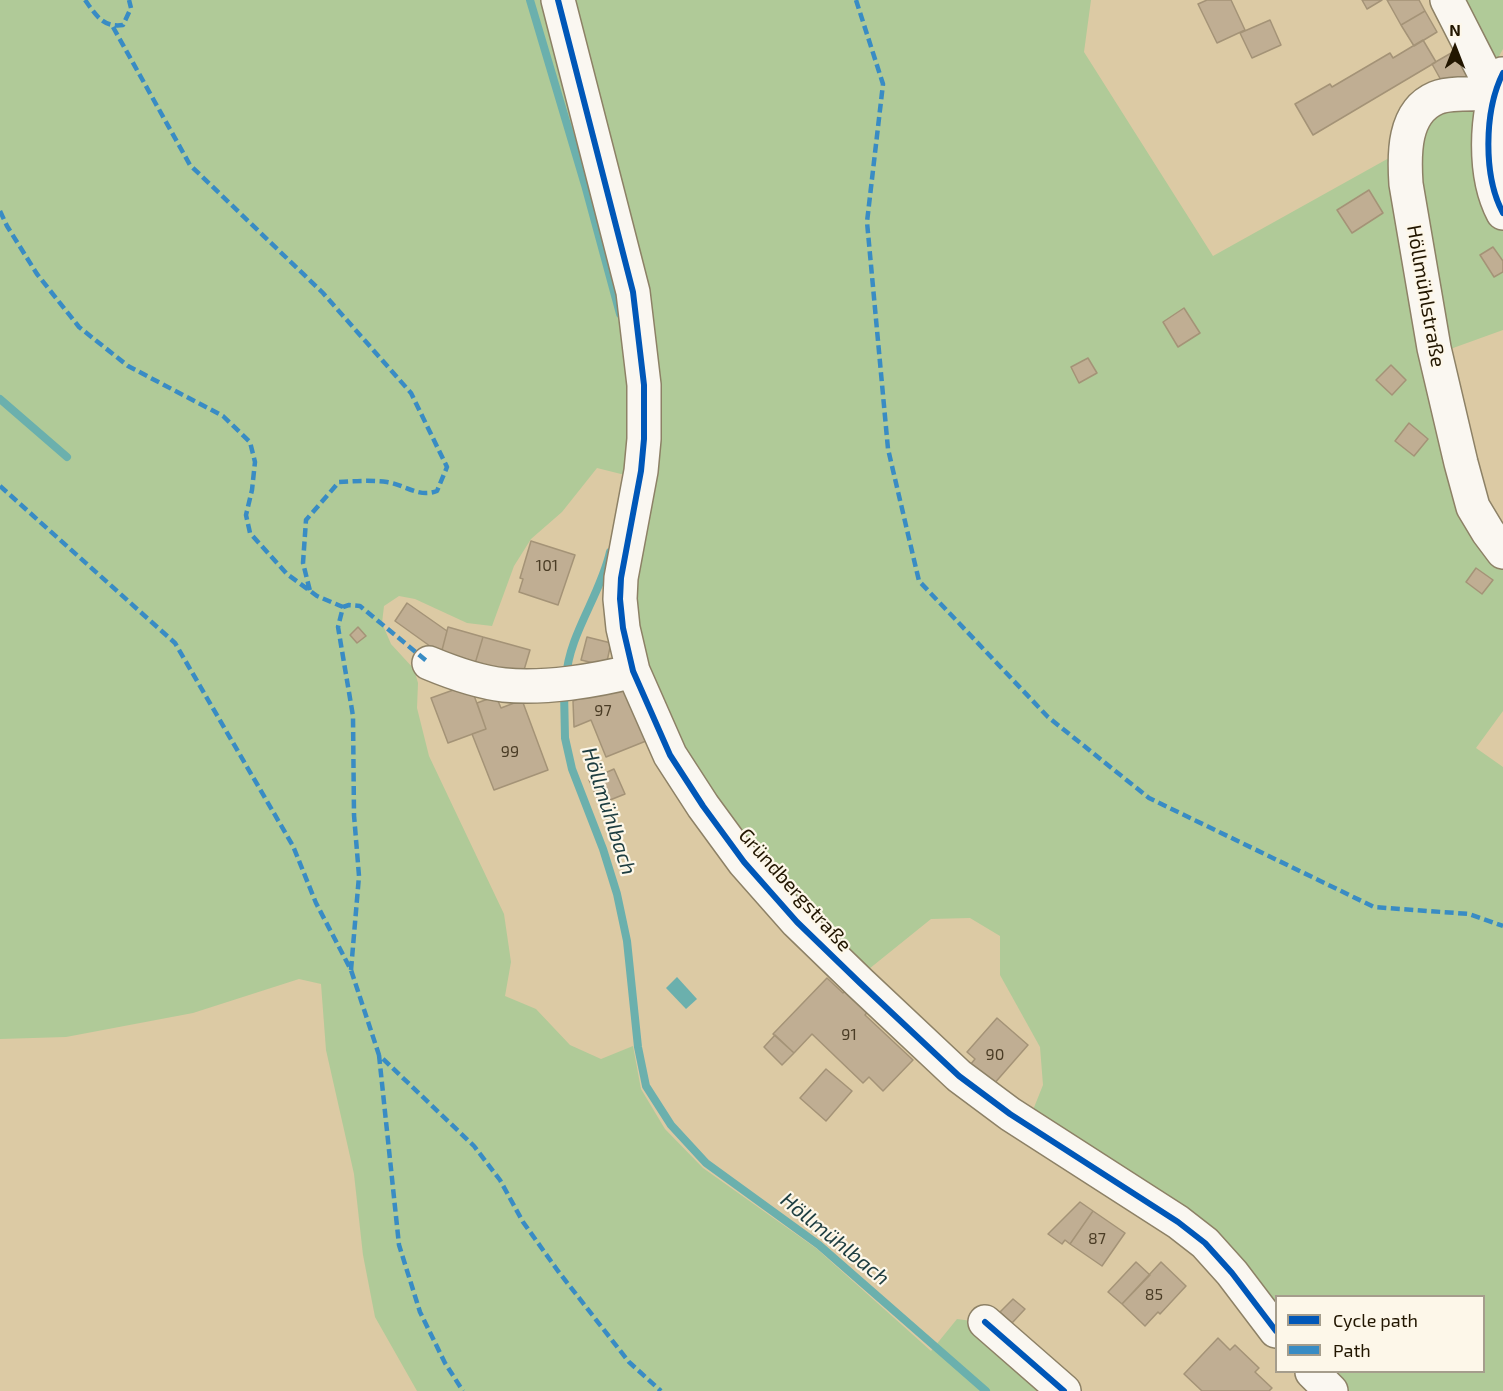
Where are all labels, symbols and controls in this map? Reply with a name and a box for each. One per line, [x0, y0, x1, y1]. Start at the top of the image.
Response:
north arrow [1425, 18, 1485, 78]
text: N [1449, 20, 1461, 39]
street label: Höllmühlstraße [1402, 223, 1450, 369]
house number: 101 [536, 556, 558, 576]
house number: 97 [594, 701, 612, 721]
house number: 99 [501, 742, 519, 762]
water label: Höllmühlbach [576, 744, 642, 878]
street label: Gründbergstraße [733, 824, 857, 956]
house number: 91 [841, 1025, 857, 1045]
house number: 90 [986, 1045, 1004, 1065]
water label: Höllmühlbach [775, 1187, 895, 1291]
house number: 87 [1088, 1229, 1106, 1249]
house number: 85 [1145, 1285, 1163, 1305]
legend [1275, 1295, 1485, 1373]
text: Cycle path [1333, 1309, 1418, 1331]
text: Path [1333, 1339, 1371, 1361]

